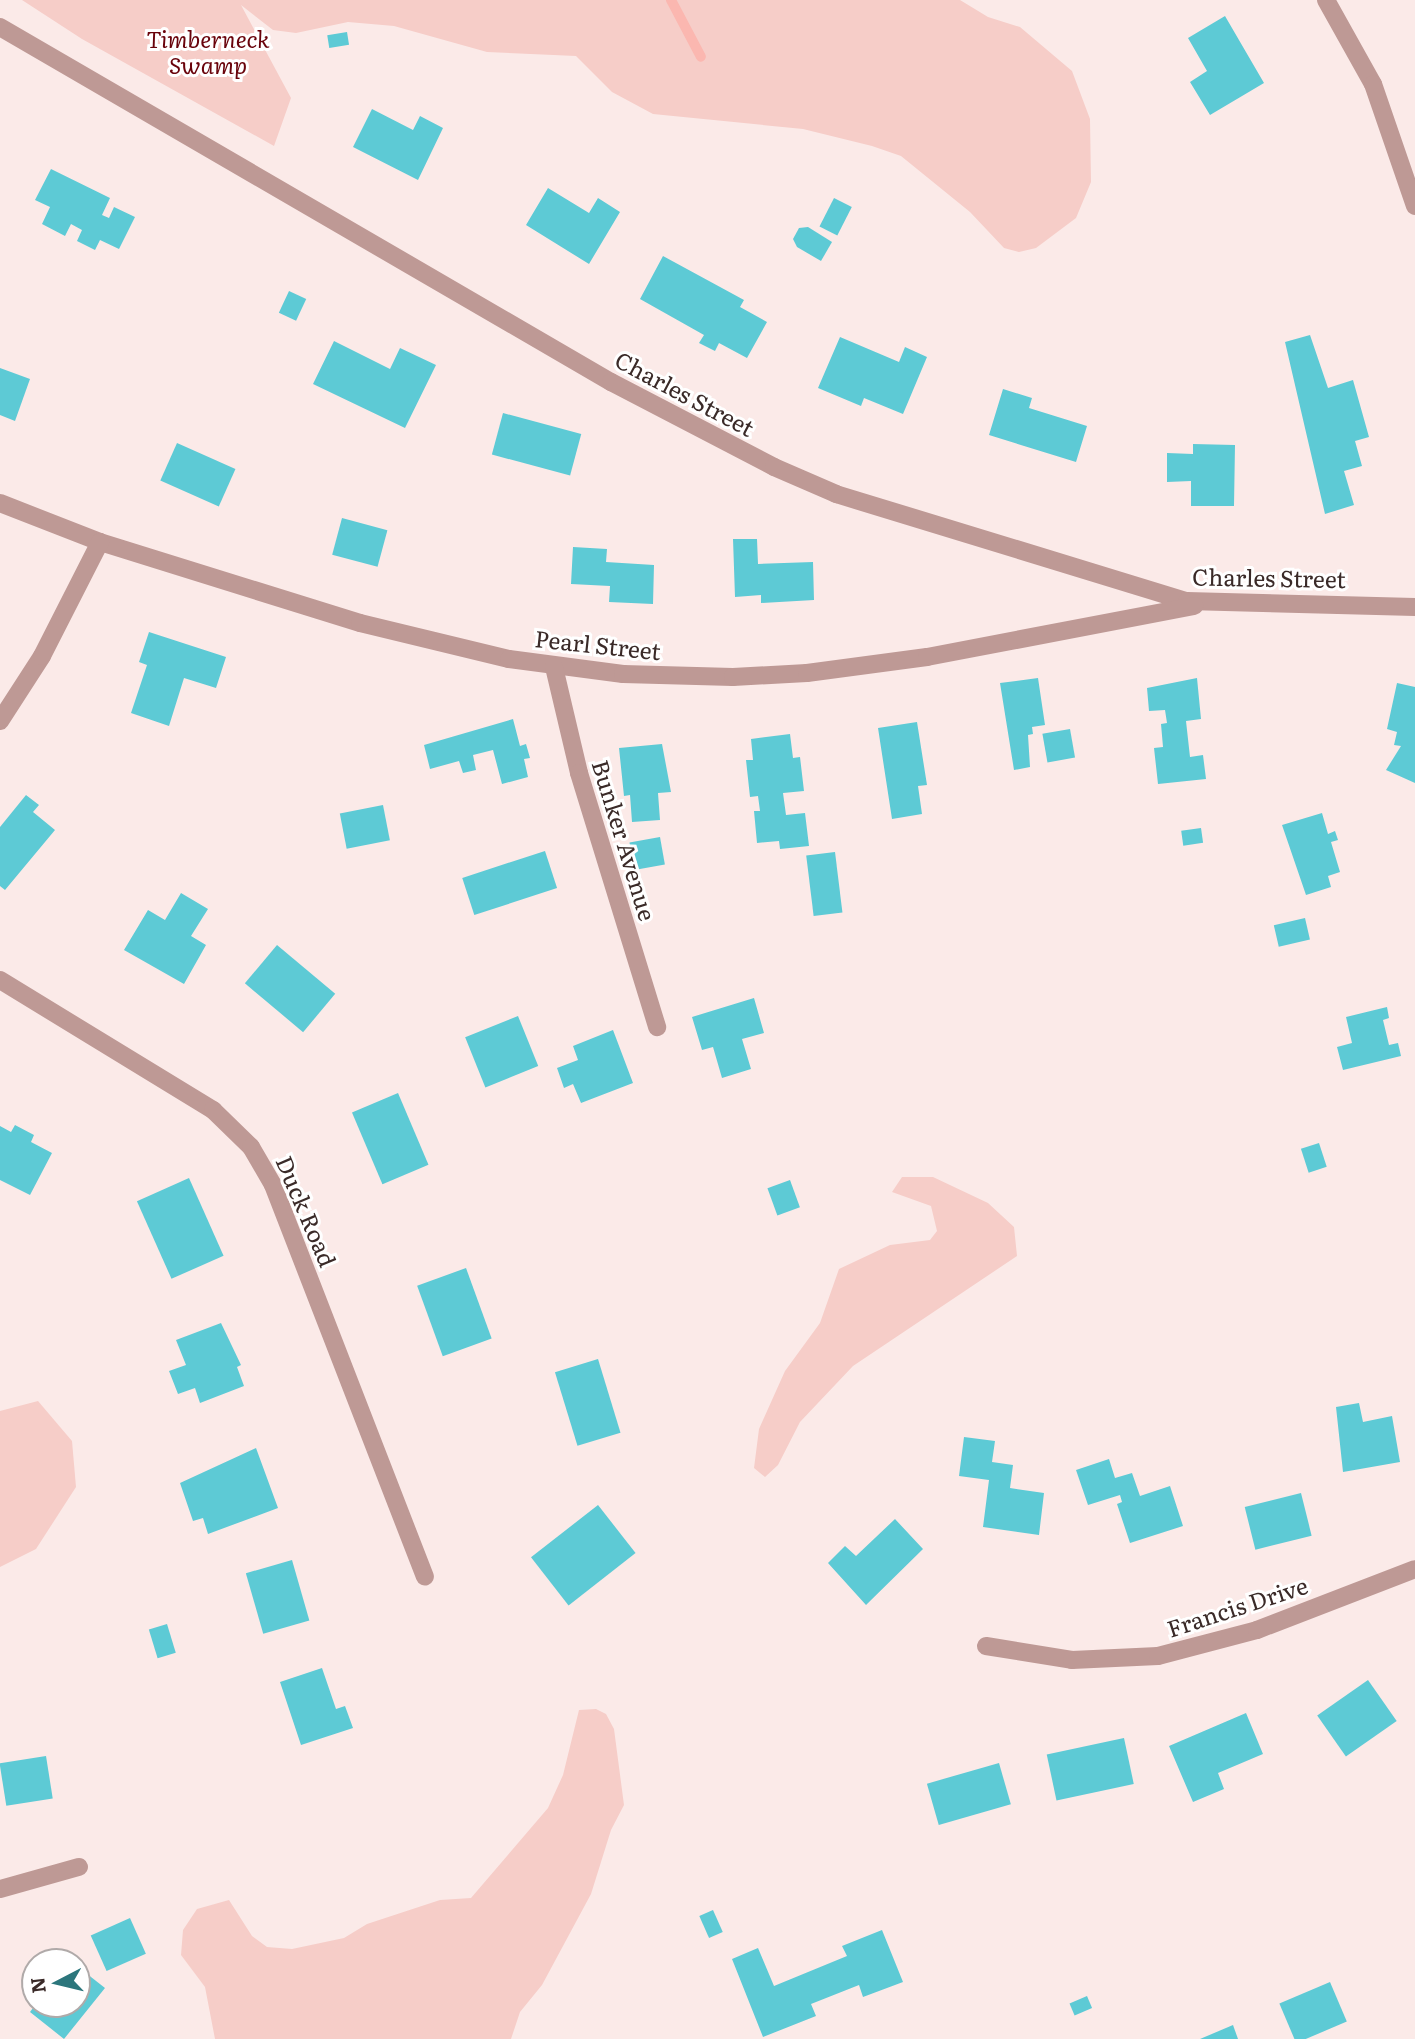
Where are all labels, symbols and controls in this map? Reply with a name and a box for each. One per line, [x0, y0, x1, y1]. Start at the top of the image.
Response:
park label: Timberneck Swamp [146, 24, 270, 78]
street label: Charles Street [611, 345, 759, 441]
street label: Charles Street [1192, 562, 1346, 592]
street label: Pearl Street [534, 624, 662, 664]
street label: Bunker Avenue [587, 756, 663, 924]
street label: Duck Road [271, 1151, 343, 1271]
street label: Francis Drive [1163, 1570, 1311, 1642]
north arrow [21, 1948, 91, 2018]
text: N [22, 1976, 52, 1995]

